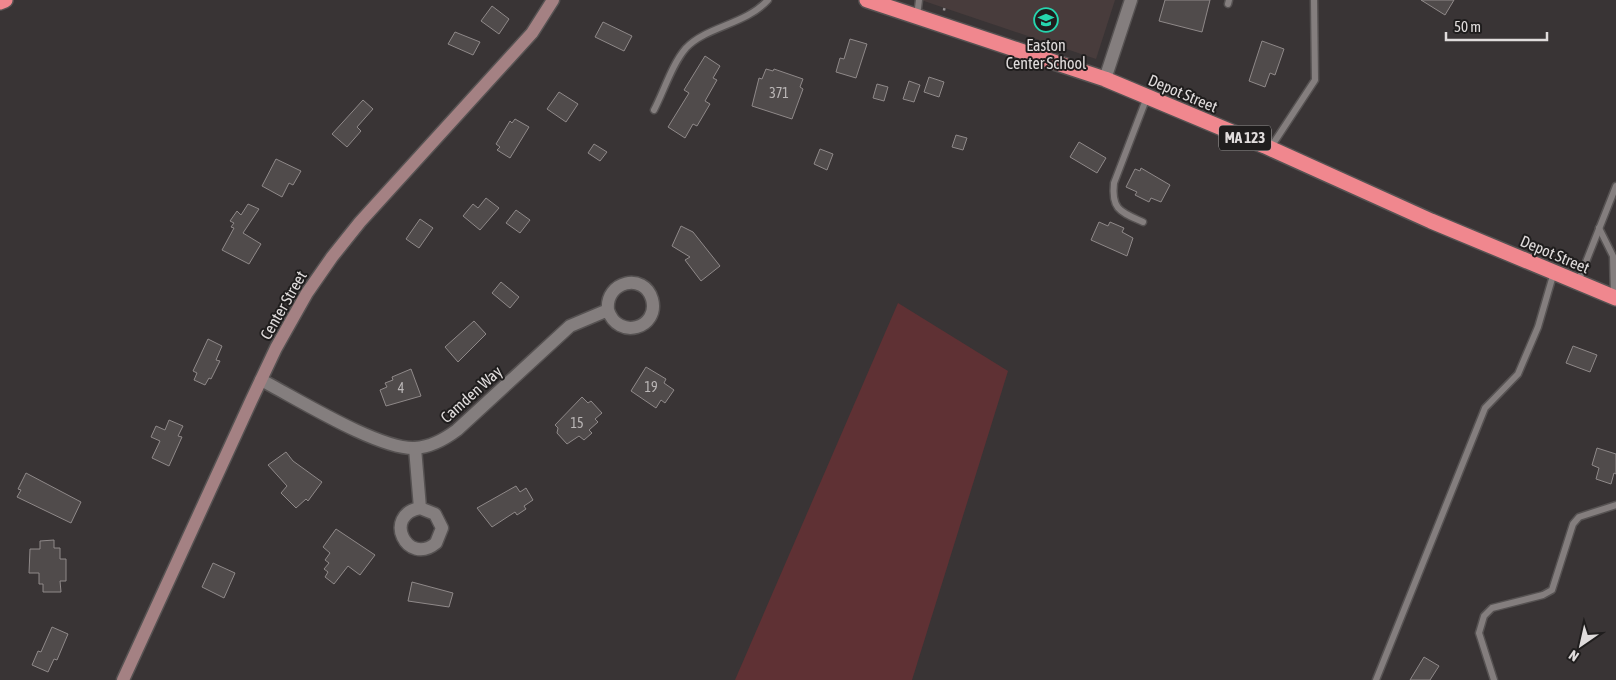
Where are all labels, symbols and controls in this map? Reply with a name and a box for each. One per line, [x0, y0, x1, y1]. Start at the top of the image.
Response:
school or university icon: Easton Center School [1033, 7, 1059, 33]
scale bar [1446, 10, 1547, 42]
text: 50 m [1454, 18, 1481, 35]
place label: Easton Center School [1006, 36, 1087, 72]
street label: Depot Street [1145, 70, 1221, 117]
house number: 371 [769, 85, 789, 101]
road number: MA 123 [1219, 126, 1271, 150]
street label: Depot Street [1517, 231, 1593, 278]
street label: Center Street [256, 267, 310, 342]
street label: Camden Way [437, 362, 506, 427]
house number: 19 [644, 379, 658, 395]
house number: 4 [398, 380, 405, 396]
house number: 15 [570, 415, 584, 431]
north arrow [1556, 620, 1606, 670]
text: N [1566, 647, 1582, 665]

